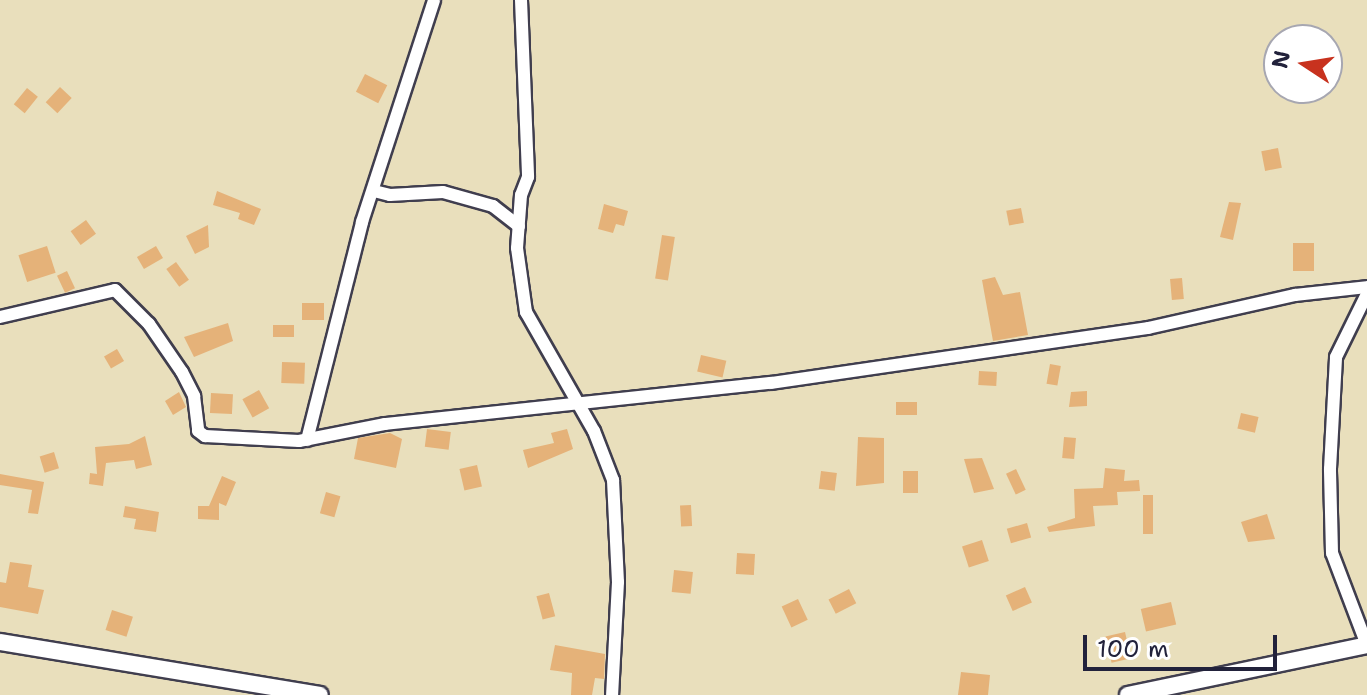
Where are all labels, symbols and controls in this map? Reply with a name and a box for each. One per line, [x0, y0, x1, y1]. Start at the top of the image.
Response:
north arrow [1263, 24, 1343, 104]
text: N [1265, 48, 1297, 71]
scale bar [1087, 619, 1281, 669]
text: 100 m [1097, 633, 1169, 665]

